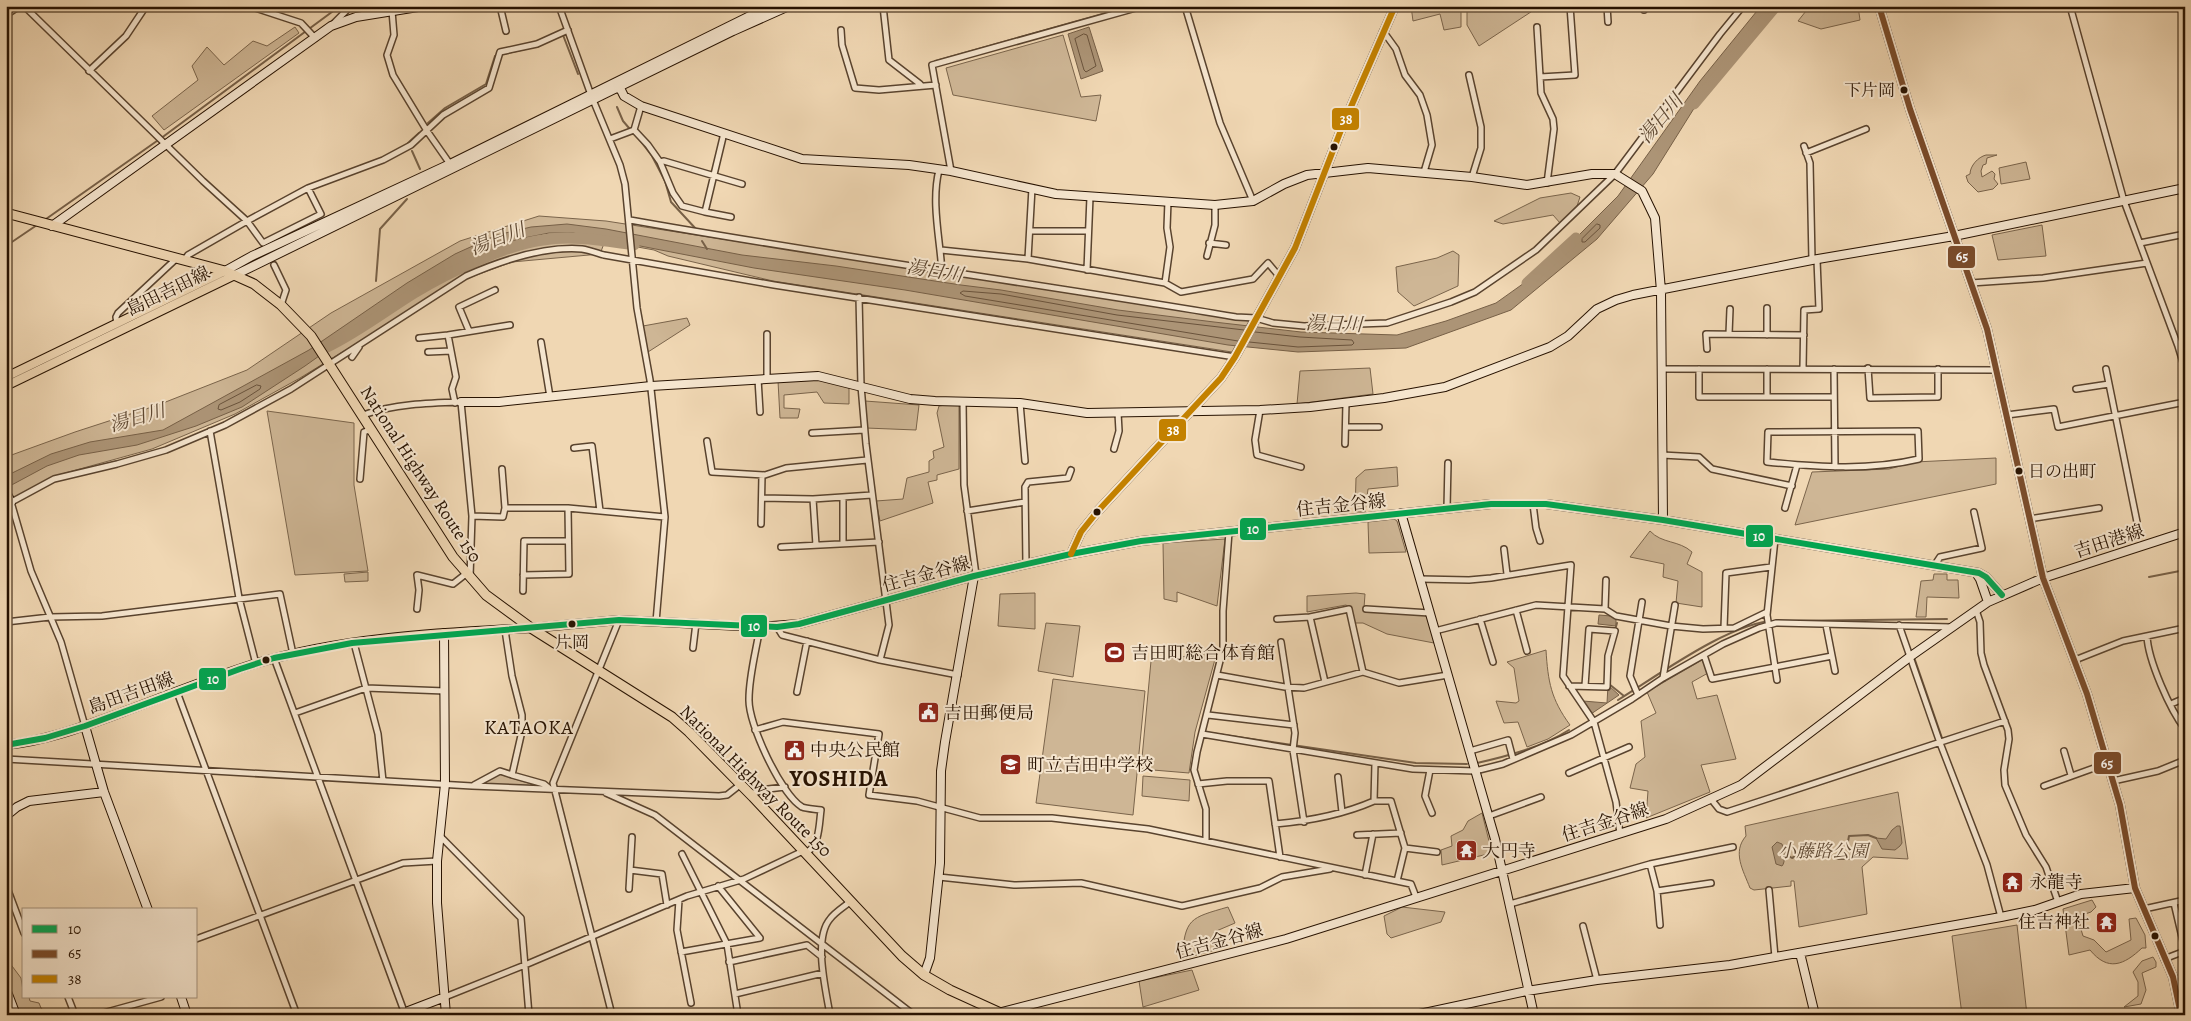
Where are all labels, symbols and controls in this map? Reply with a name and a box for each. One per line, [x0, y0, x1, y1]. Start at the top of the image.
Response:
place label: 下片岡 [1844, 79, 1895, 102]
marker: 下片岡 [1899, 85, 1909, 95]
water label: 湯日川 [1632, 87, 1690, 149]
line badge: 38 [1331, 107, 1360, 131]
text: 38 [1340, 110, 1353, 129]
unlabelled marker [1329, 142, 1339, 152]
water label: 湯日川 [466, 216, 530, 261]
line badge: 65 [1947, 245, 1976, 269]
text: 65 [1956, 247, 1968, 266]
water label: 湯日川 [905, 254, 967, 289]
street label: 島田吉田線 [122, 260, 214, 322]
water label: 湯日川 [1305, 310, 1365, 338]
street label: National Highway Route 150 [355, 381, 487, 567]
water label: 湯日川 [106, 397, 170, 438]
line badge: 38 [1158, 418, 1187, 442]
text: 38 [1167, 421, 1180, 440]
place label: 日の出町 [2028, 460, 2096, 483]
marker: 日の出町 [2014, 466, 2024, 476]
street label: 住吉金谷線 [1295, 488, 1387, 522]
unlabelled marker [1092, 507, 1102, 517]
line badge: 10 [1239, 517, 1267, 541]
street label: 吉田港線 [2071, 518, 2147, 564]
text: 10 [1247, 520, 1259, 539]
line badge: 10 [1745, 524, 1774, 548]
text: 10 [1753, 527, 1765, 546]
street label: 住吉金谷線 [879, 551, 973, 597]
line badge: 10 [740, 614, 768, 638]
text: 10 [748, 617, 760, 636]
marker: 片岡 [567, 619, 577, 629]
place label: 片岡 [555, 631, 589, 654]
sports icon: 吉田町総合体育館 [1103, 641, 1127, 665]
place label: 吉田町総合体育館 [1131, 641, 1275, 665]
unlabelled marker [261, 655, 271, 665]
street label: 島田吉田線 [85, 666, 177, 720]
line badge: 10 [198, 667, 227, 691]
text: 10 [207, 670, 219, 689]
street label: National Highway Route 150 [675, 700, 837, 862]
public building icon: 吉田郵便局 [916, 701, 940, 725]
place label: 吉田郵便局 [944, 701, 1034, 725]
district label: KATAOKA [484, 714, 574, 741]
public building icon: 中央公民館 [782, 738, 806, 762]
place label: 中央公民館 [810, 738, 900, 762]
line badge: 65 [2093, 751, 2122, 775]
school or university icon: 町立吉田中学校 [999, 753, 1023, 777]
place label: 町立吉田中学校 [1027, 753, 1153, 777]
text: 65 [2101, 754, 2113, 773]
district label: YOSHIDA [788, 764, 889, 794]
street label: 住吉金谷線 [1558, 797, 1652, 847]
temple icon: 大円寺 [1454, 839, 1478, 863]
place label: 大円寺 [1482, 839, 1536, 863]
park label: 小藤路公園 [1778, 839, 1871, 863]
temple icon: 永龍寺 [2001, 870, 2025, 894]
place label: 永龍寺 [2029, 870, 2083, 894]
legend [22, 908, 198, 998]
place label: 住吉神社 [2018, 910, 2090, 934]
temple icon: 住吉神社 [2094, 910, 2118, 934]
street label: 住吉金谷線 [1172, 918, 1266, 964]
text: 10 [68, 919, 81, 939]
unlabelled marker [2150, 931, 2160, 941]
text: 65 [68, 943, 81, 963]
text: 38 [68, 969, 82, 989]

